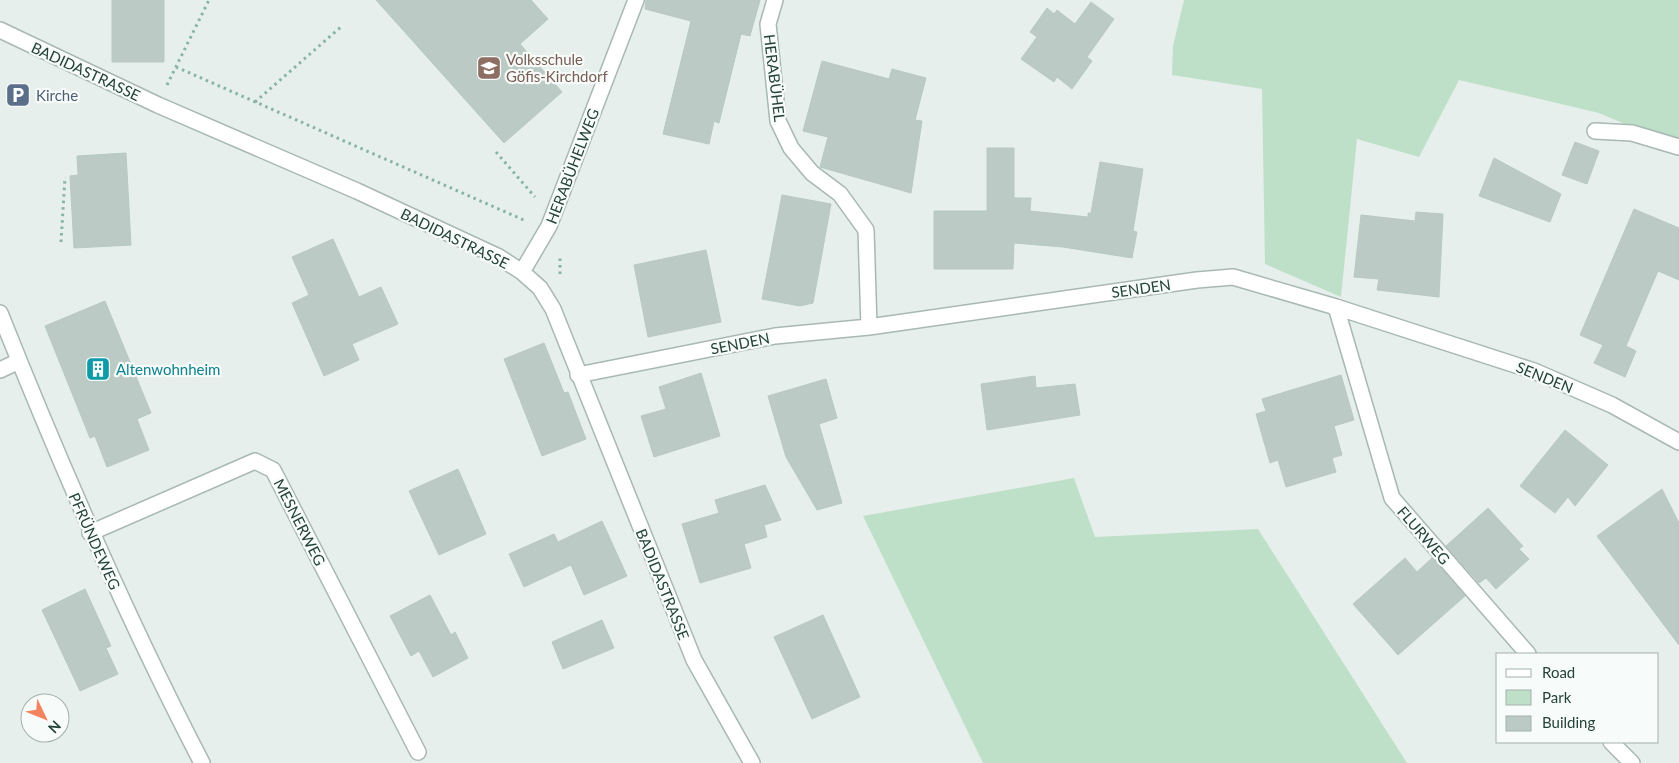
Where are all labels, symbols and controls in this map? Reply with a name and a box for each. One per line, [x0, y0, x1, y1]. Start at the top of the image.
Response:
street label: HERABÜHEL [761, 33, 789, 123]
street label: BADIDASTRASSE [29, 38, 143, 104]
place label: Volksschule Göfis-Kirchdorf [506, 50, 608, 85]
school or university icon: Volksschule Göfis-Kirchdorf [476, 55, 502, 81]
parking icon: Kirche [5, 82, 31, 108]
place label: Kirche [36, 86, 78, 104]
street label: HERABÜHELWEG [542, 106, 602, 226]
street label: BADIDASTRASSE [398, 204, 512, 272]
street label: SENDEN [1110, 275, 1172, 301]
street label: SENDEN [709, 328, 771, 358]
building icon: Altenwohnheim [85, 356, 111, 382]
street label: SENDEN [1514, 357, 1576, 397]
place label: Altenwohnheim [116, 360, 220, 378]
street label: MESNERWEG [270, 476, 330, 568]
street label: PFRÜNDEWEG [66, 490, 124, 592]
street label: FLURWEG [1394, 502, 1454, 568]
street label: BADIDASTRASSE [633, 526, 693, 642]
legend [1496, 653, 1659, 743]
text: Road [1542, 663, 1575, 681]
text: Park [1542, 688, 1572, 706]
north arrow [20, 693, 70, 743]
text: Building [1542, 713, 1595, 731]
text: N [45, 717, 65, 737]

